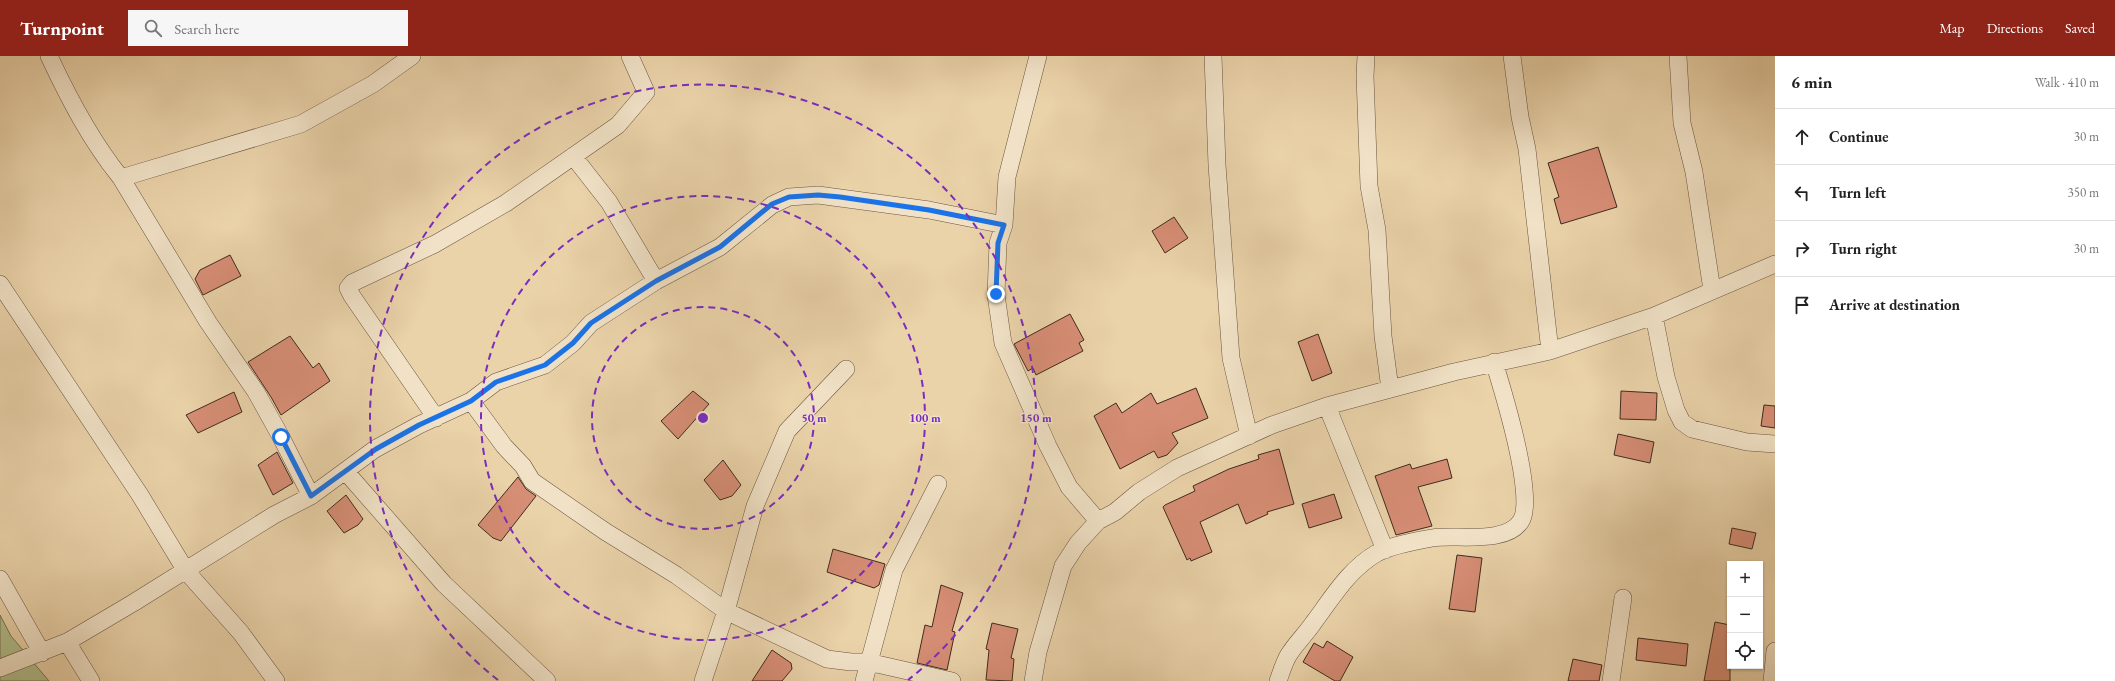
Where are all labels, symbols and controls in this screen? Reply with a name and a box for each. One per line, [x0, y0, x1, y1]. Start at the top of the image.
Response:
search box [128, 10, 408, 46]
text: Turnpoint [20, 16, 104, 41]
icon: search [142, 17, 164, 39]
text: Search here [174, 19, 239, 38]
text: Map [1939, 19, 1965, 37]
text: Directions [1987, 19, 2043, 37]
text: Saved [2065, 19, 2095, 37]
text: 6 min [1791, 71, 1832, 93]
text: Walk · 410 m [2035, 74, 2099, 91]
icon: ahead [1791, 126, 1813, 148]
text: Continue [1829, 127, 1889, 146]
text: 30 m [2074, 128, 2099, 145]
icon: left [1791, 182, 1813, 204]
text: Turn left [1829, 183, 1886, 202]
text: 350 m [2068, 184, 2099, 201]
icon: right [1791, 238, 1813, 260]
text: Turn right [1829, 239, 1897, 258]
text: 30 m [2074, 240, 2099, 257]
route end [987, 285, 1005, 303]
icon: arrive [1791, 294, 1813, 316]
text: Arrive at destination [1829, 295, 1960, 314]
text: 50 m [801, 410, 827, 426]
text: 100 m [909, 410, 941, 426]
text: 150 m [1020, 410, 1052, 426]
centre of rings [696, 411, 710, 425]
route start [272, 428, 290, 446]
map controls [1727, 561, 1763, 669]
button: + [1727, 561, 1763, 597]
button: − [1727, 597, 1763, 633]
button: locate [1727, 633, 1763, 669]

